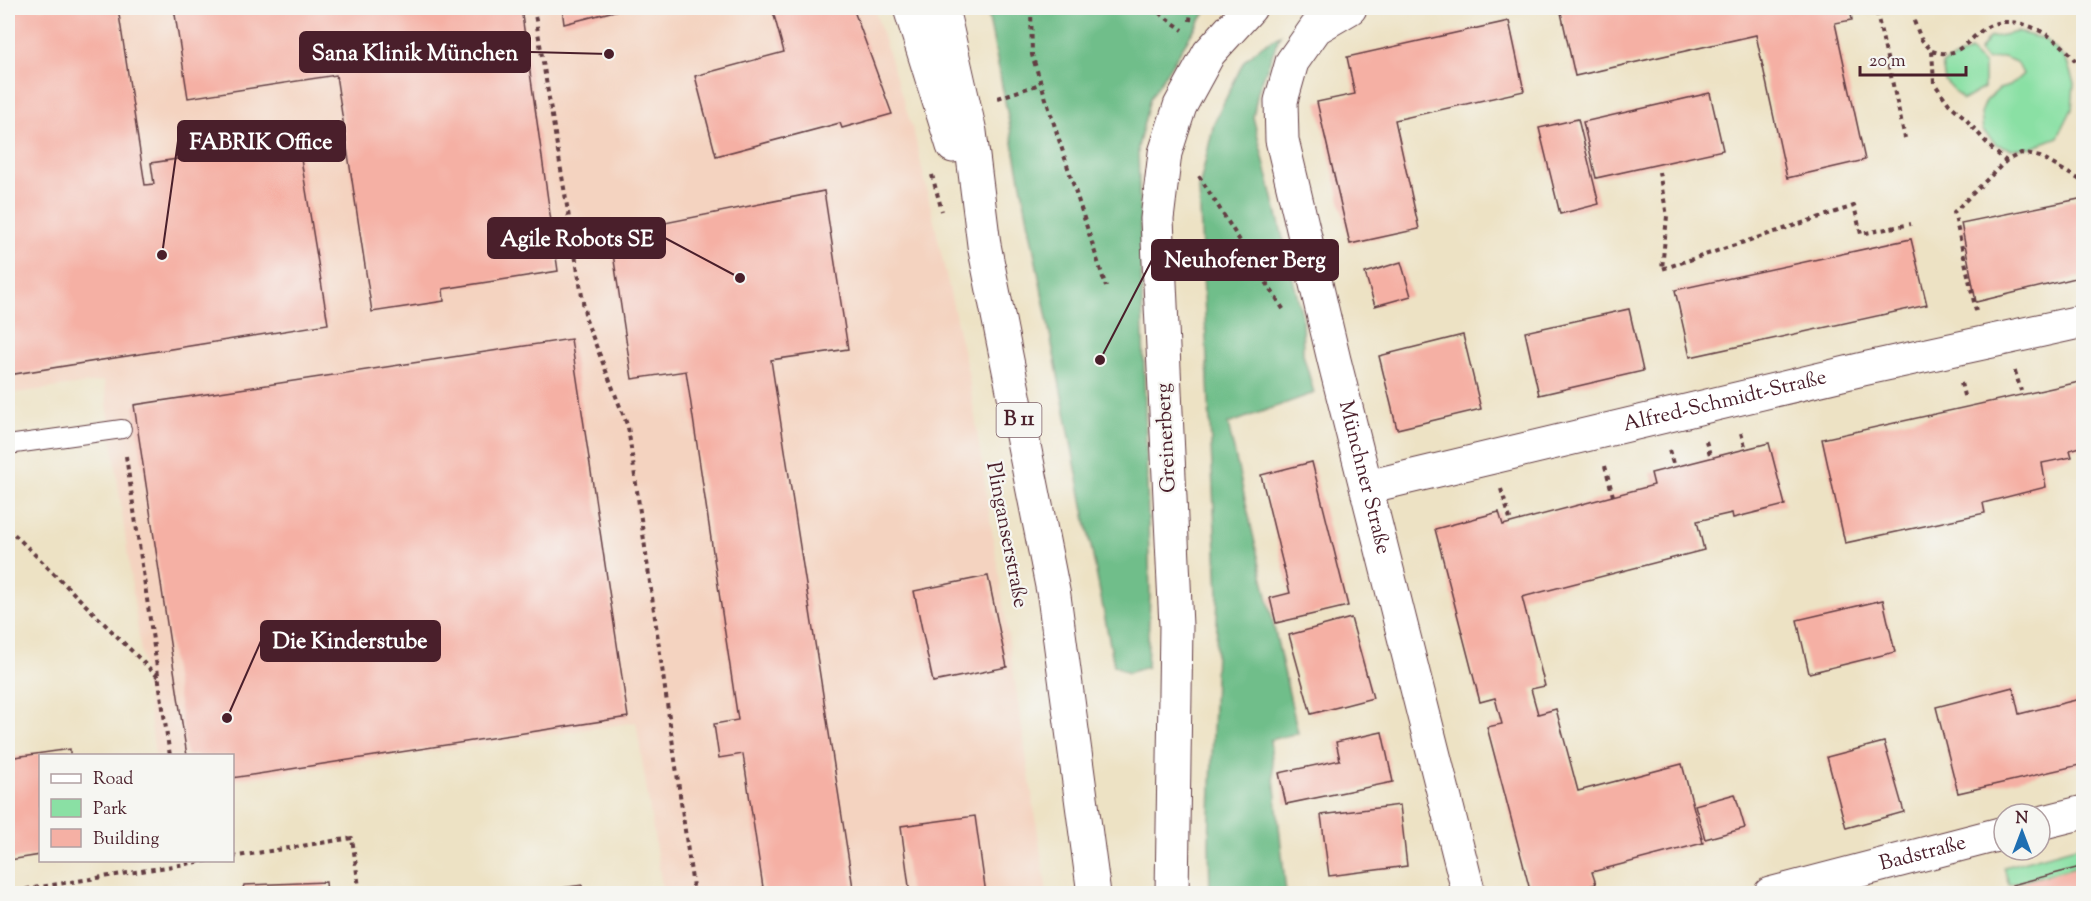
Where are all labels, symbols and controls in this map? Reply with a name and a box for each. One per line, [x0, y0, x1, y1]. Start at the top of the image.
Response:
callout: Sana Klinik München [300, 32, 530, 72]
text: Sana Klinik München [312, 39, 518, 71]
scale bar [1860, 39, 1966, 77]
text: 20 m [1869, 49, 1906, 75]
callout: FABRIK Office [178, 121, 345, 161]
text: FABRIK Office [190, 128, 332, 160]
callout: Agile Robots SE [488, 218, 665, 258]
text: Agile Robots SE [500, 225, 654, 257]
callout: Neuhofener Berg [1152, 240, 1338, 280]
text: Neuhofener Berg [1164, 246, 1326, 278]
street label: Alfred-Schmidt-Straße [1620, 363, 1830, 441]
street label: Greinerberg [1149, 382, 1185, 494]
street label: Münchner Straße [1330, 398, 1398, 558]
road number: B 11 [996, 403, 1042, 437]
street label: Plinganserstraße [977, 460, 1035, 610]
callout: Die Kinderstube [261, 621, 440, 661]
text: Die Kinderstube [272, 627, 428, 659]
legend [39, 754, 234, 862]
text: Road [93, 767, 133, 793]
text: Park [93, 797, 128, 823]
north arrow [1992, 802, 2052, 862]
text: N [2016, 808, 2029, 831]
text: Building [93, 827, 159, 853]
street label: Badstraße [1876, 828, 1969, 880]

